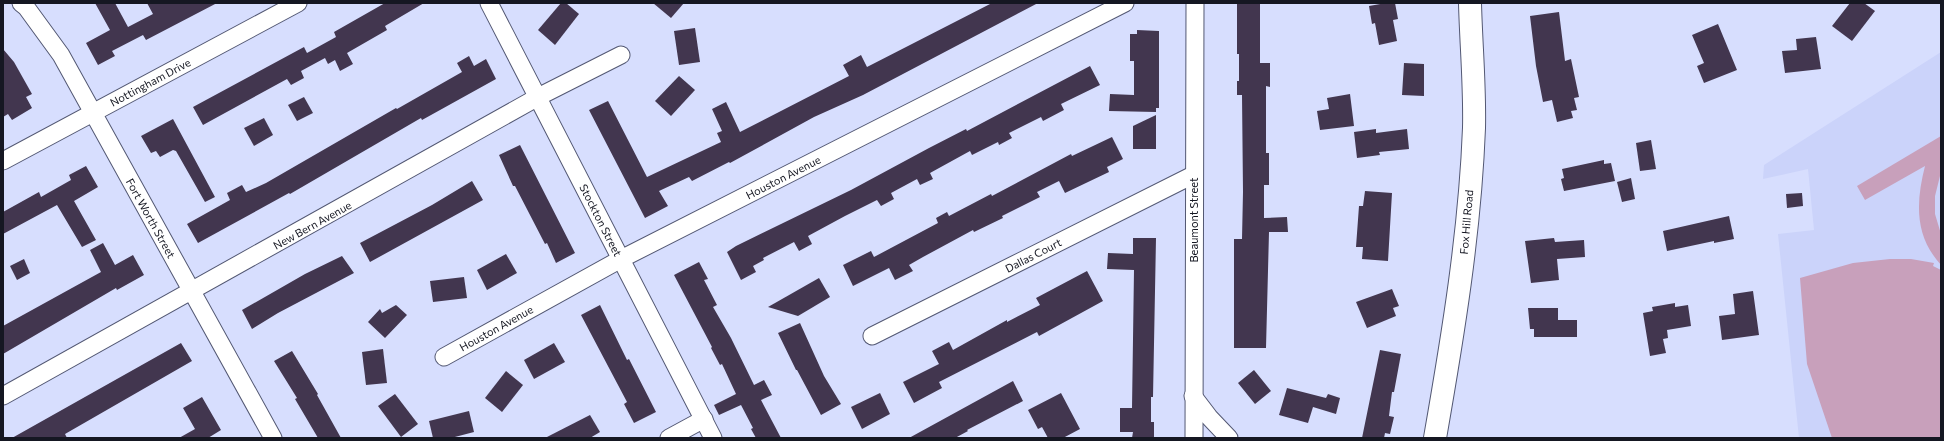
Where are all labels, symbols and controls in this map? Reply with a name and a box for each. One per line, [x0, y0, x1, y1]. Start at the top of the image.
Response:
street label: Nottingham Drive [108, 55, 193, 109]
street label: Houston Avenue [744, 153, 823, 201]
street label: Fort Worth Street [124, 176, 179, 261]
street label: Beaumont Street [1187, 177, 1200, 262]
street label: Stockton Street [577, 182, 625, 259]
street label: Fox Hill Road [1457, 189, 1475, 255]
street label: New Bern Avenue [271, 198, 353, 252]
street label: Dallas Court [1003, 235, 1064, 275]
street label: Houston Avenue [457, 302, 535, 354]

